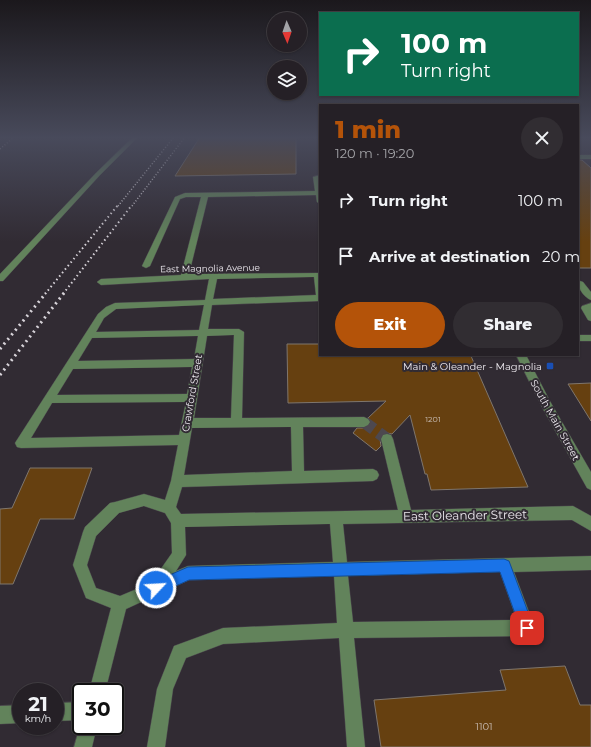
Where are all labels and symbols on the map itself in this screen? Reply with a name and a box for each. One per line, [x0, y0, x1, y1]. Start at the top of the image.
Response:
north arrow [267, 12, 307, 52]
street label: East Magnolia Avenue [160, 262, 261, 274]
street label: Crawford Street [179, 353, 205, 433]
place label: Main & Oleander - Magnolia [403, 360, 542, 373]
marker: Main & Oleander - Magnolia [545, 361, 555, 371]
street label: South Main Street [527, 377, 583, 463]
house number: 1201 [425, 414, 441, 424]
street label: East Oleander Street [403, 506, 527, 524]
position arrow [135, 567, 177, 609]
pin [510, 611, 544, 645]
speed limit sign: 30 [72, 683, 124, 735]
house number: 1101 [475, 720, 493, 733]

